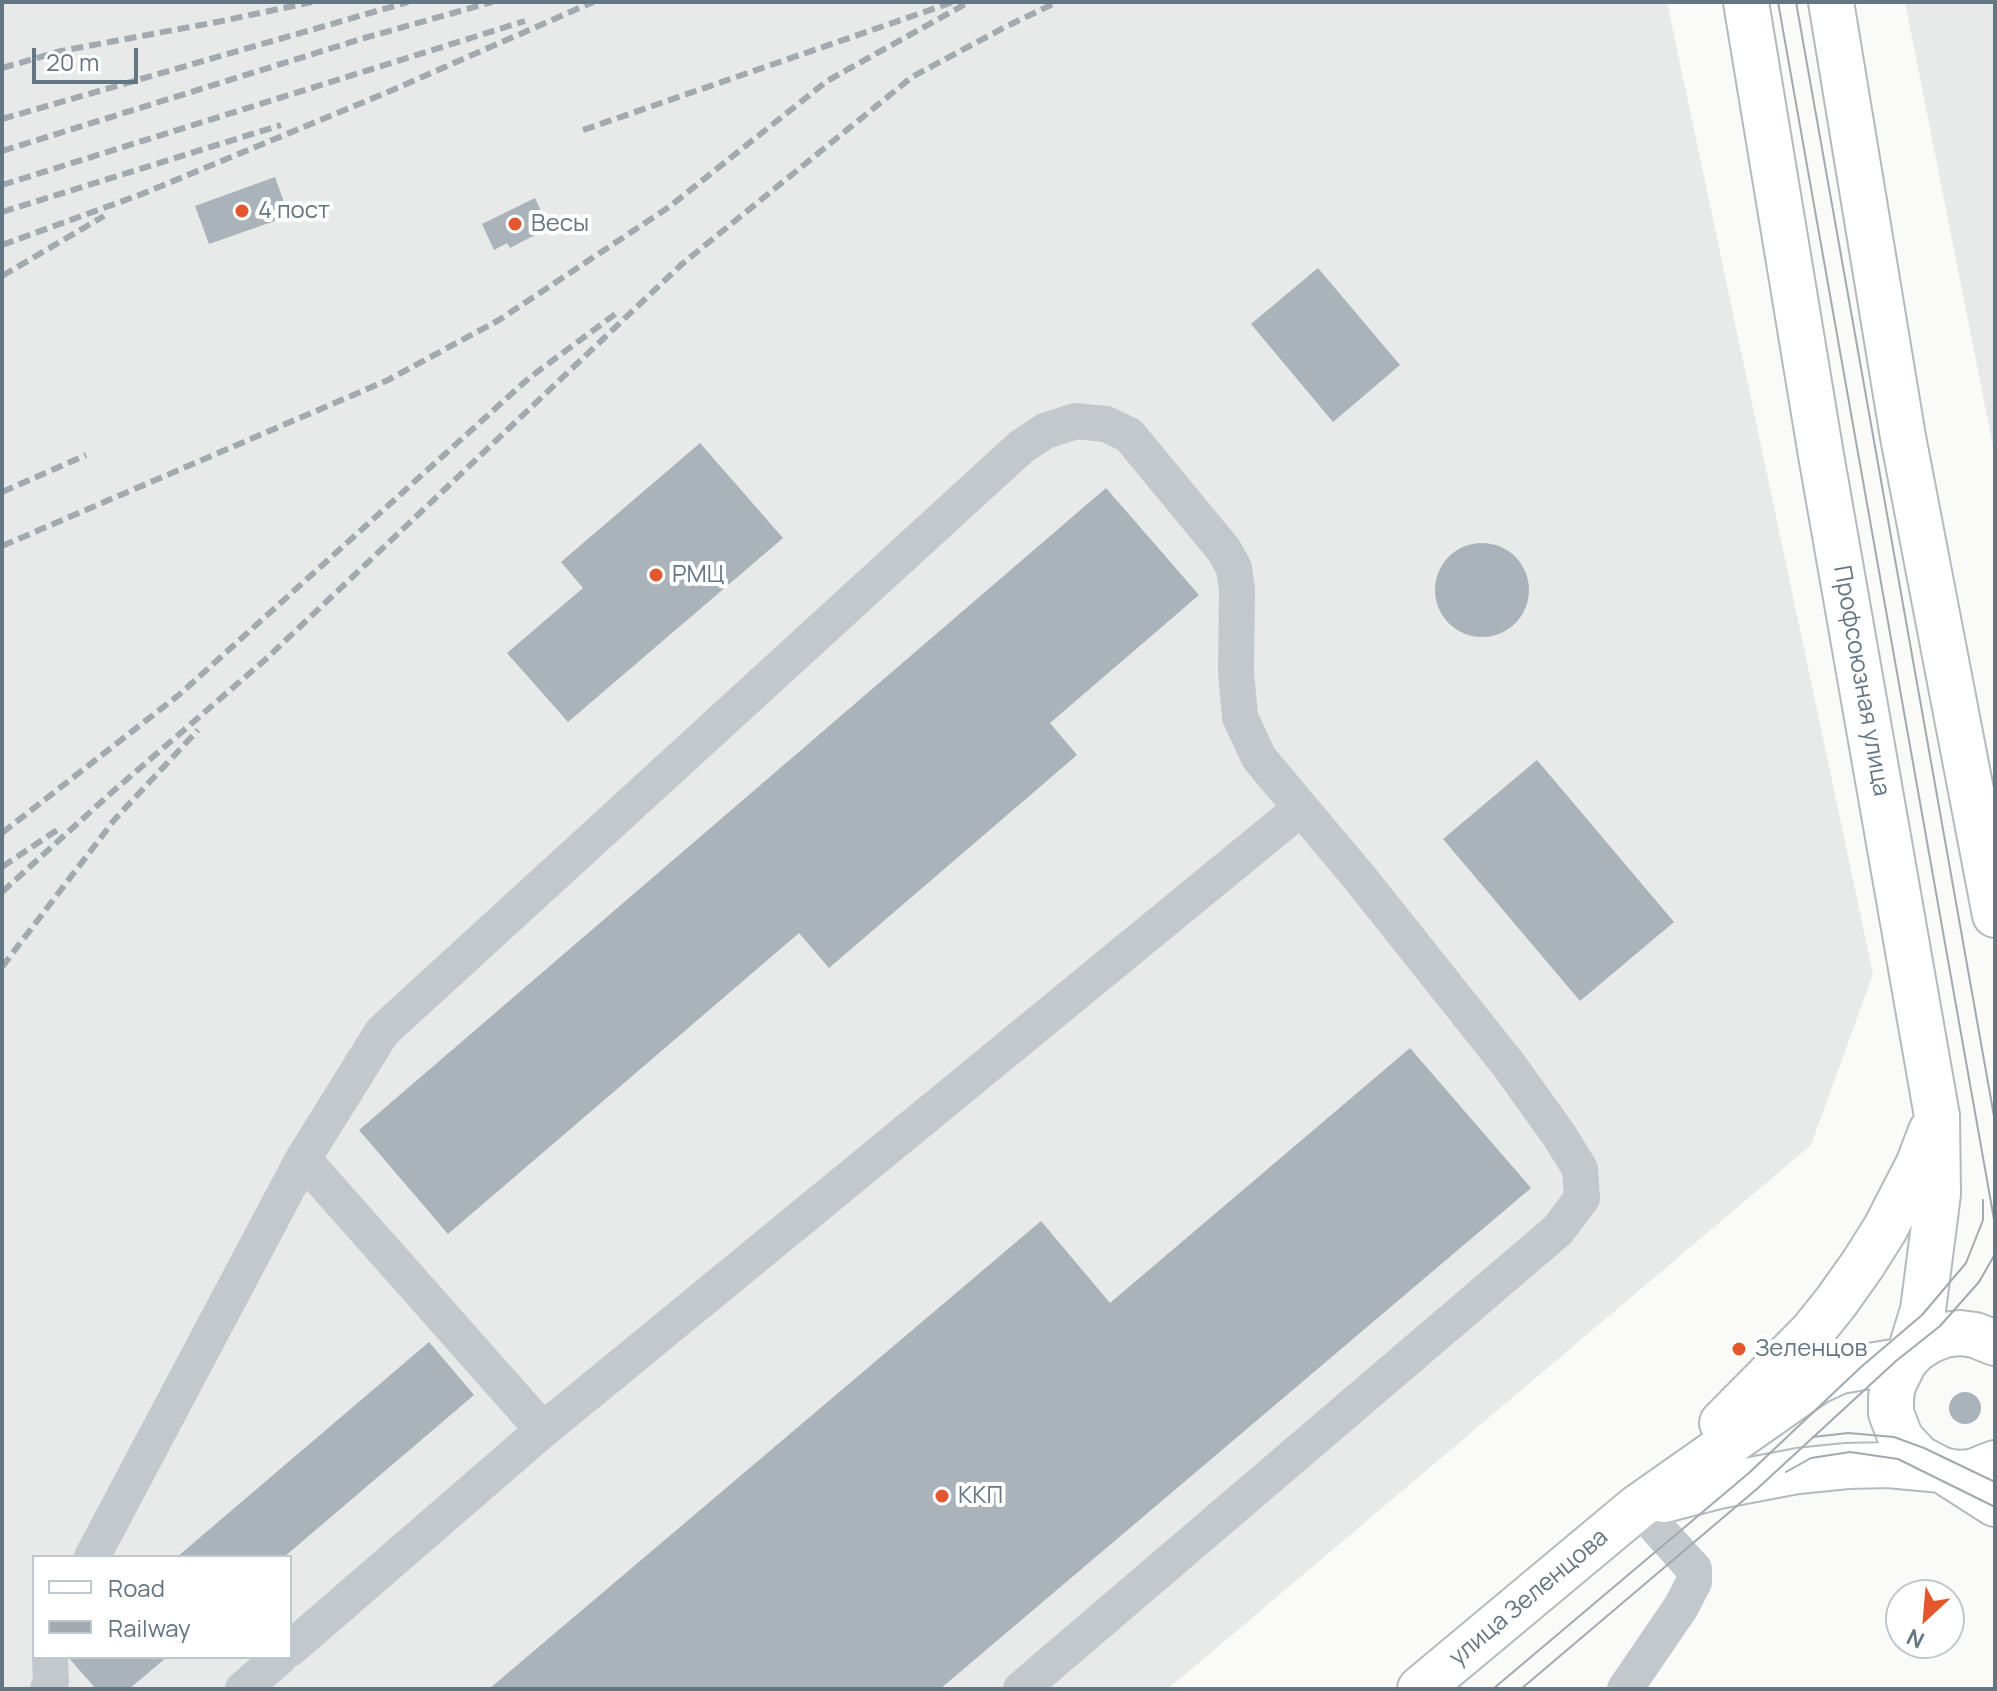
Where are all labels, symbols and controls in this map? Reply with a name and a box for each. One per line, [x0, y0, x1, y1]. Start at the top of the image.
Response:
scale bar [36, 32, 142, 82]
text: 20 m [46, 45, 99, 78]
place label: 4 пост [258, 197, 330, 225]
marker: 4 пост [233, 202, 251, 220]
place label: Весы [531, 210, 589, 238]
marker: Весы [506, 215, 524, 233]
place label: РМЦ [672, 561, 724, 589]
street label: Профсоюзная улица [1827, 563, 1895, 799]
marker: РМЦ [647, 566, 665, 584]
place label: Зеленцов [1755, 1335, 1867, 1363]
marker: Зеленцов [1730, 1340, 1748, 1358]
place label: ККП [958, 1482, 1003, 1510]
marker: ККП [933, 1487, 951, 1505]
street label: улица Зеленцова [1444, 1523, 1614, 1673]
legend [32, 1555, 292, 1659]
text: Road [108, 1571, 165, 1604]
north arrow [1885, 1579, 1965, 1659]
text: Railway [108, 1611, 191, 1644]
text: N [1902, 1622, 1929, 1656]

